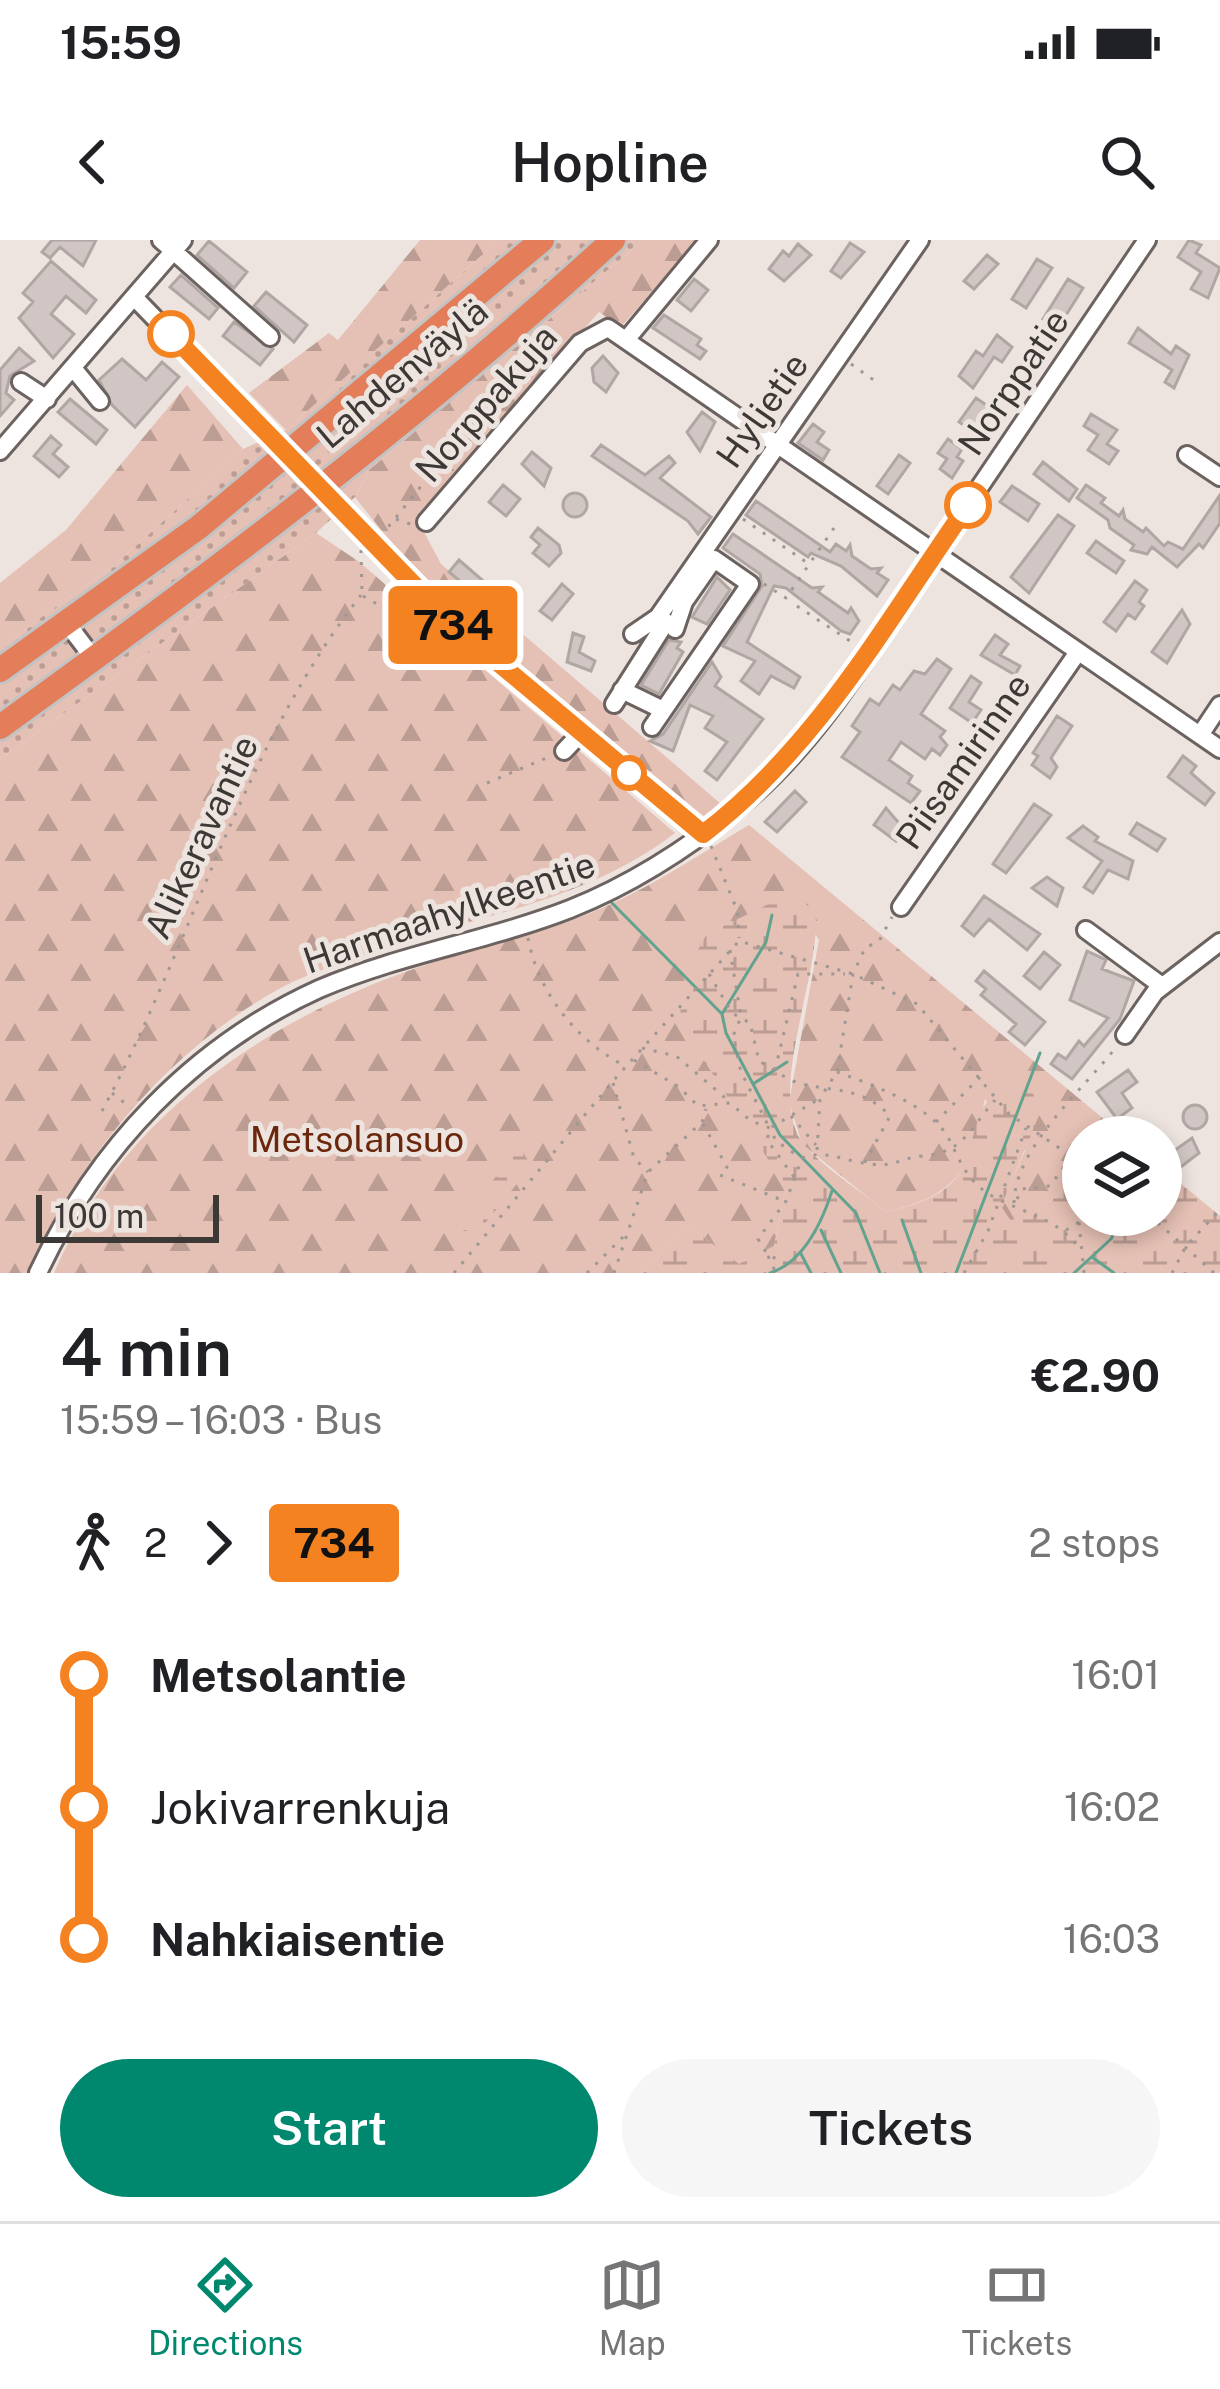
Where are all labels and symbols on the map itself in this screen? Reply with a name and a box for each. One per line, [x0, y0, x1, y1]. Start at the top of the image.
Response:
street label: Lahdenväylä [308, 289, 496, 457]
street label: Norppatie [949, 301, 1077, 463]
unlabelled marker [149, 312, 193, 356]
street label: Norppakuja [407, 316, 565, 490]
street label: Hyljetie [707, 345, 817, 475]
unlabelled marker [946, 483, 990, 527]
line badge: 734 [384, 586, 522, 664]
street label: Piisamirinne [887, 665, 1039, 857]
street label: Alikeravantie [136, 729, 266, 945]
unlabelled marker [613, 757, 645, 789]
street label: Harmaahylkeentie [298, 842, 600, 982]
park label: Metsolansuo [250, 1118, 464, 1160]
scale bar [36, 1189, 219, 1242]

